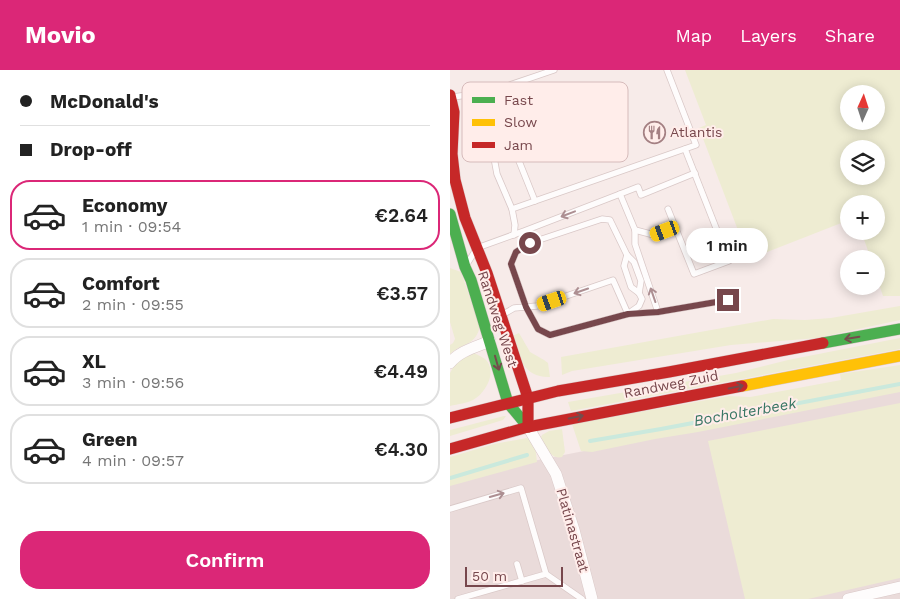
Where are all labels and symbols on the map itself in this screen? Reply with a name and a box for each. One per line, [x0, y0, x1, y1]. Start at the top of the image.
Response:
legend [462, 82, 628, 162]
north arrow [840, 85, 885, 130]
text: Fast [504, 92, 533, 108]
text: Slow [504, 114, 537, 130]
restaurant icon: Atlantis [642, 120, 666, 144]
place label: Atlantis [670, 124, 722, 140]
text: Jam [504, 137, 533, 153]
one-way arrow [561, 210, 577, 219]
car [648, 219, 681, 243]
callout: 1 min [687, 228, 769, 262]
route start [519, 232, 541, 254]
street label: Randweg West [475, 269, 521, 369]
one-way arrow [574, 287, 590, 296]
one-way arrow [647, 287, 657, 303]
car [535, 289, 568, 313]
route end [717, 289, 739, 311]
one-way arrow [844, 334, 860, 344]
one-way arrow [492, 354, 502, 370]
street label: Randweg Zuid [622, 367, 720, 401]
one-way arrow [727, 382, 743, 391]
water label: Bocholterbeek [692, 394, 798, 430]
one-way arrow [568, 412, 584, 422]
street label: Platinastraat [553, 486, 593, 574]
one-way arrow [488, 490, 504, 500]
scale bar [465, 564, 562, 587]

